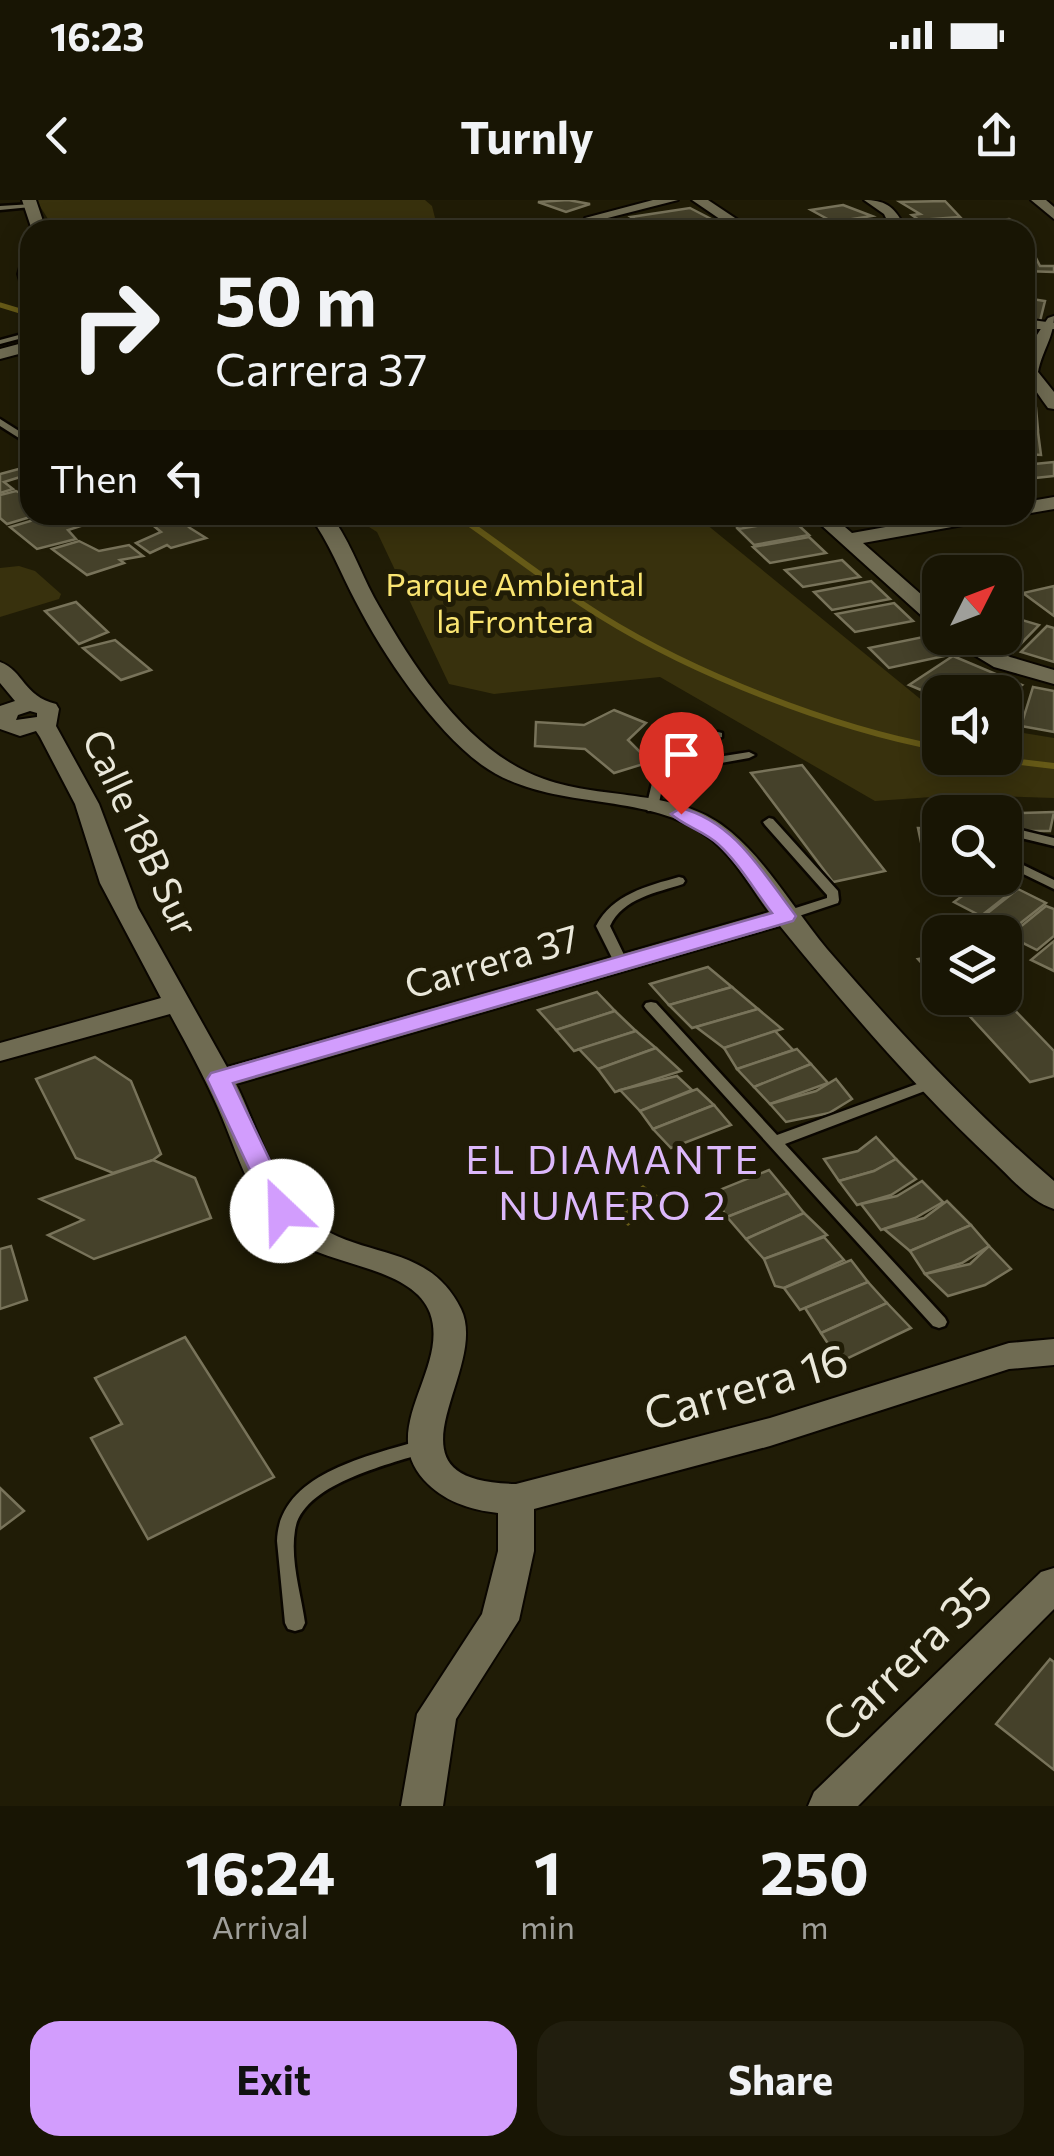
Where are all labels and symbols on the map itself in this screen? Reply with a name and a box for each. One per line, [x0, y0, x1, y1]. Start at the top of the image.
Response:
north arrow [922, 555, 1022, 655]
park label: Parque Ambiental la Frontera [386, 563, 644, 640]
pin [639, 712, 724, 815]
street label: Calle 18B Sur [74, 721, 211, 943]
street label: Carrera 37 [399, 912, 584, 1007]
district label: EL DIAMANTE NUMERO 2 [465, 1133, 761, 1228]
position arrow [230, 1159, 334, 1263]
street label: Carrera 16 [637, 1329, 854, 1440]
street label: Carrera 35 [809, 1563, 1002, 1751]

